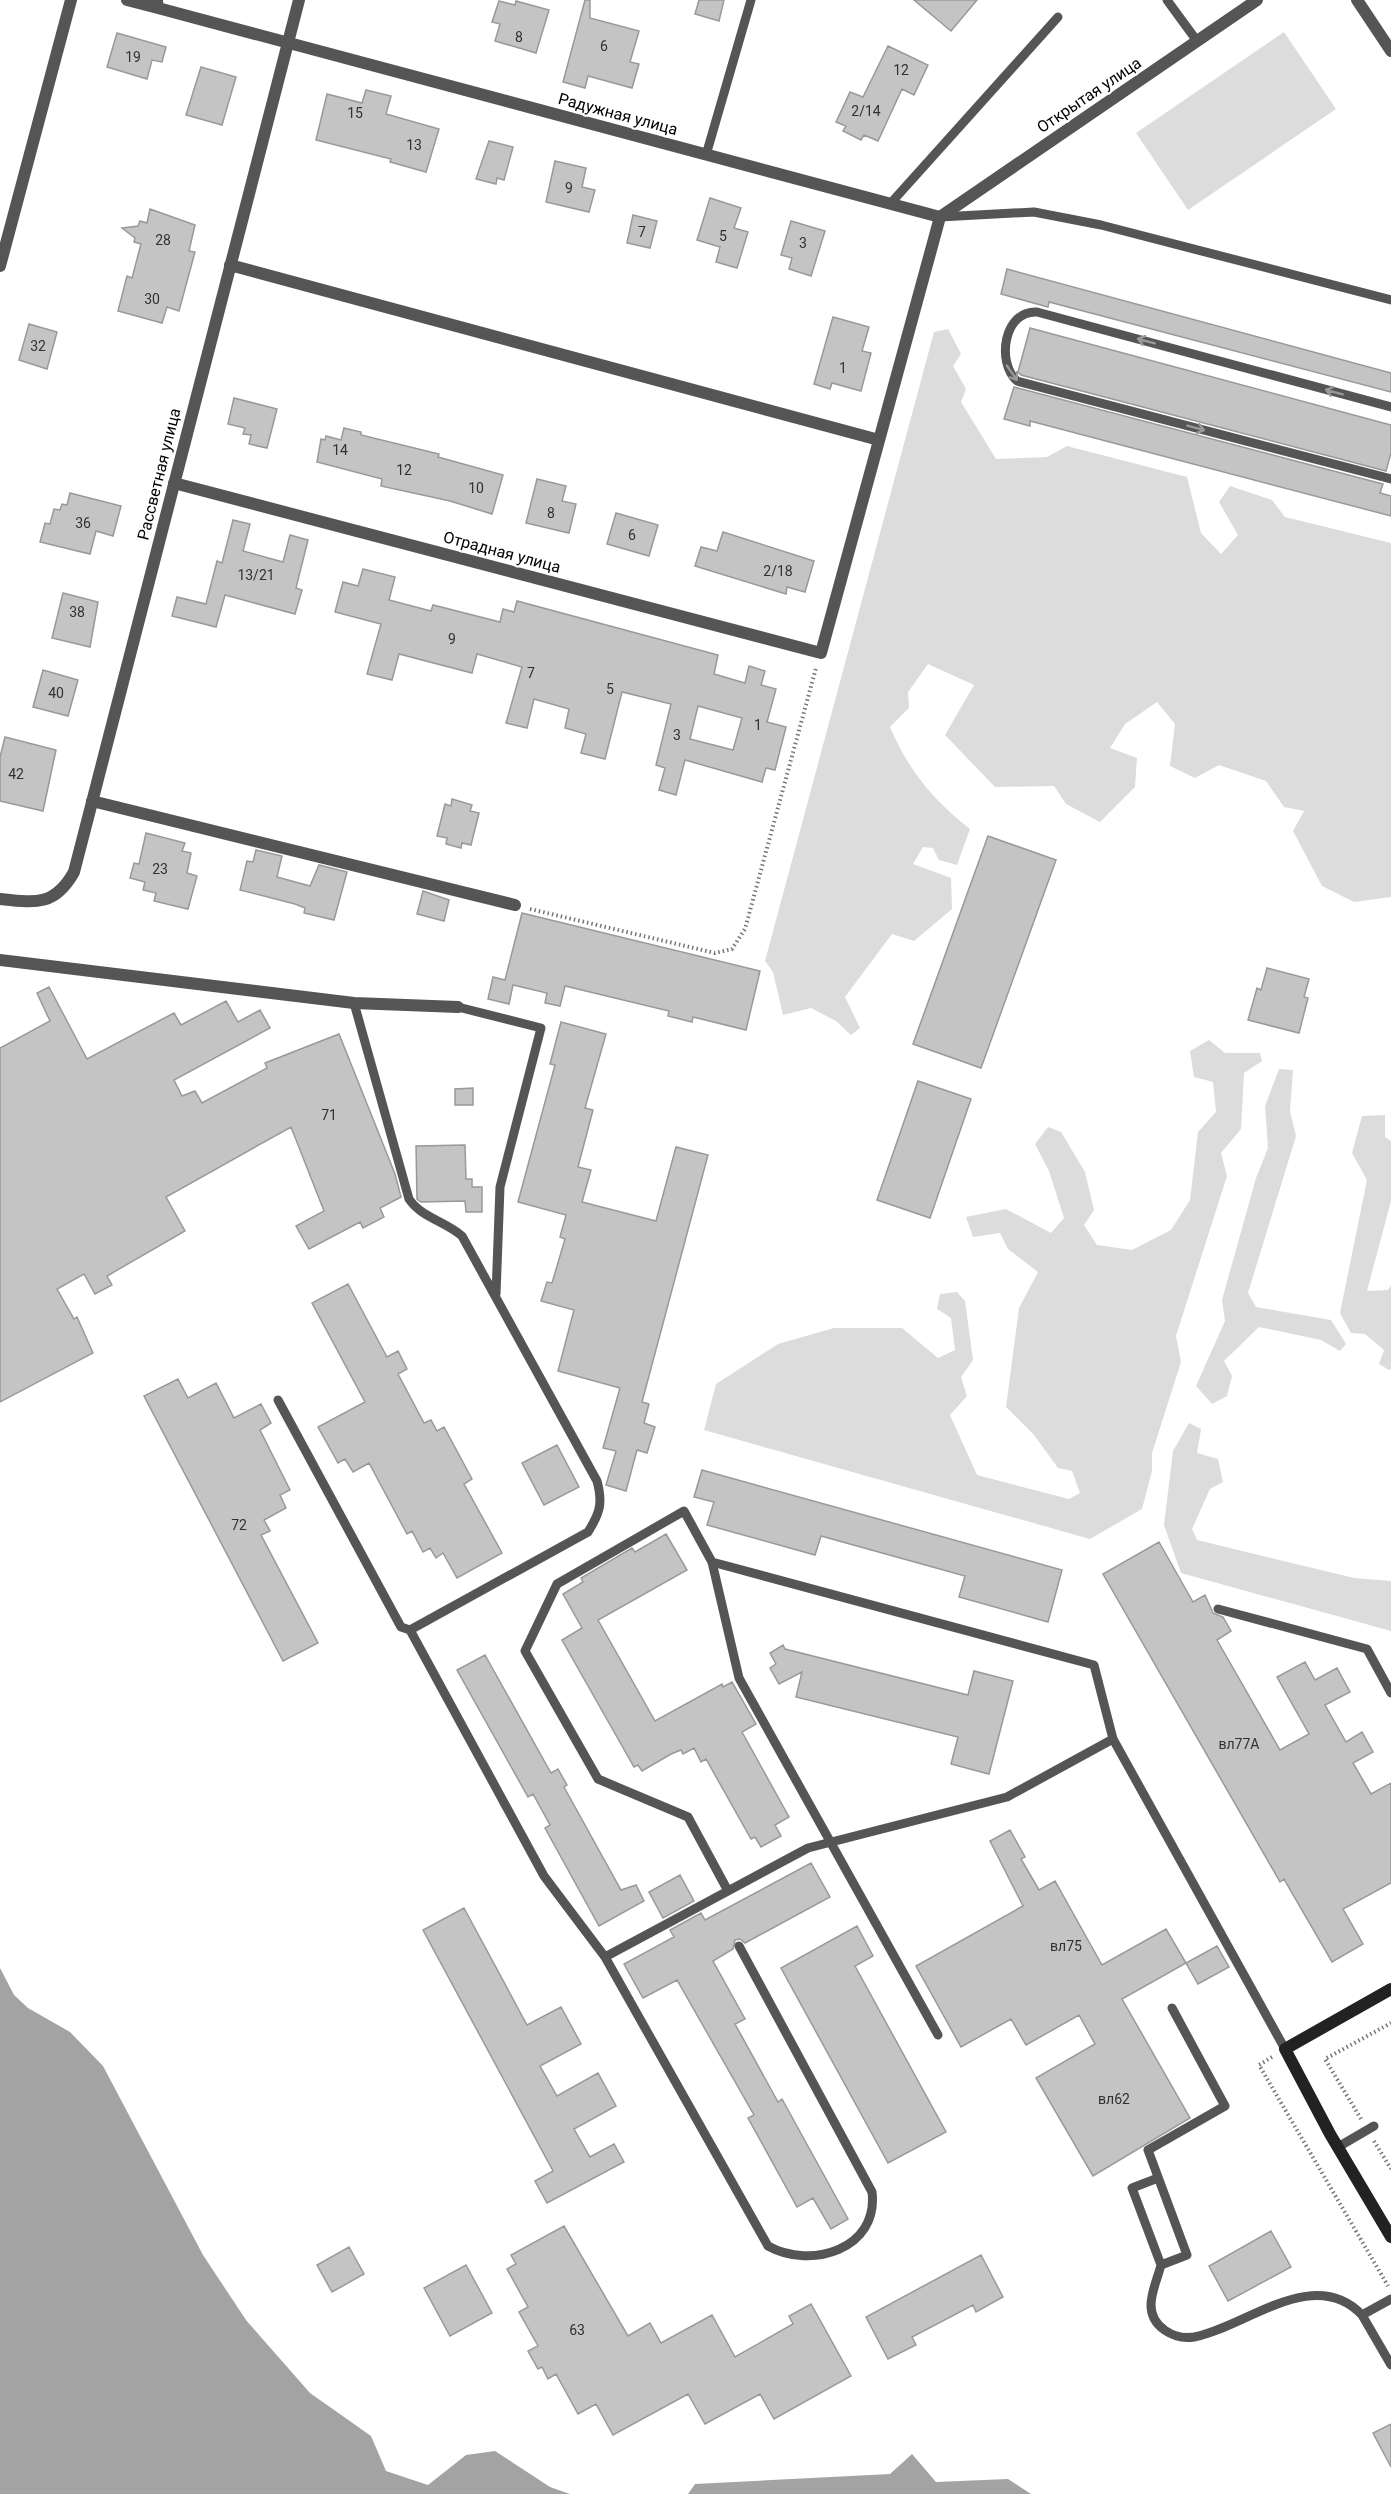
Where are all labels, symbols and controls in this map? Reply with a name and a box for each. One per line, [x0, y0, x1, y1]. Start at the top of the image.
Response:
house number: 8 [515, 29, 523, 45]
house number: 6 [600, 38, 608, 54]
house number: 19 [125, 49, 141, 65]
street label: Открытая улица [1033, 53, 1145, 137]
house number: 12 [893, 62, 909, 78]
street label: Радужная улица [556, 89, 680, 139]
house number: 2/14 [851, 103, 881, 119]
house number: 15 [347, 105, 363, 121]
house number: 13 [406, 137, 422, 153]
house number: 9 [565, 180, 573, 196]
house number: 7 [638, 224, 646, 240]
house number: 5 [719, 228, 727, 244]
house number: 28 [155, 232, 171, 248]
house number: 3 [799, 235, 807, 251]
house number: 30 [144, 291, 160, 307]
one-way arrow [1137, 335, 1156, 347]
house number: 32 [30, 338, 46, 354]
house number: 1 [839, 360, 847, 376]
one-way arrow [1005, 365, 1018, 381]
one-way arrow [1325, 385, 1344, 397]
street label: Рассветная улица [133, 406, 185, 542]
one-way arrow [1186, 423, 1205, 435]
house number: 14 [332, 442, 348, 458]
house number: 12 [396, 462, 412, 478]
house number: 10 [468, 480, 484, 496]
house number: 8 [547, 505, 555, 521]
house number: 36 [75, 515, 91, 531]
street label: Отрадная улица [441, 527, 563, 577]
house number: 6 [628, 527, 636, 543]
house number: 2/18 [763, 563, 793, 579]
house number: 13/21 [237, 567, 275, 583]
house number: 38 [69, 604, 85, 620]
house number: 9 [448, 631, 456, 647]
house number: 7 [527, 665, 535, 681]
house number: 5 [606, 681, 614, 697]
house number: 40 [48, 685, 64, 701]
house number: 1 [754, 717, 762, 733]
house number: 3 [673, 727, 681, 743]
house number: 42 [8, 766, 24, 782]
house number: 23 [152, 861, 168, 877]
house number: 71 [321, 1107, 337, 1123]
house number: 72 [231, 1517, 247, 1533]
house number: вл77А [1219, 1736, 1259, 1752]
house number: вл75 [1050, 1938, 1082, 1954]
house number: вл62 [1098, 2091, 1130, 2107]
house number: 63 [569, 2322, 585, 2338]

